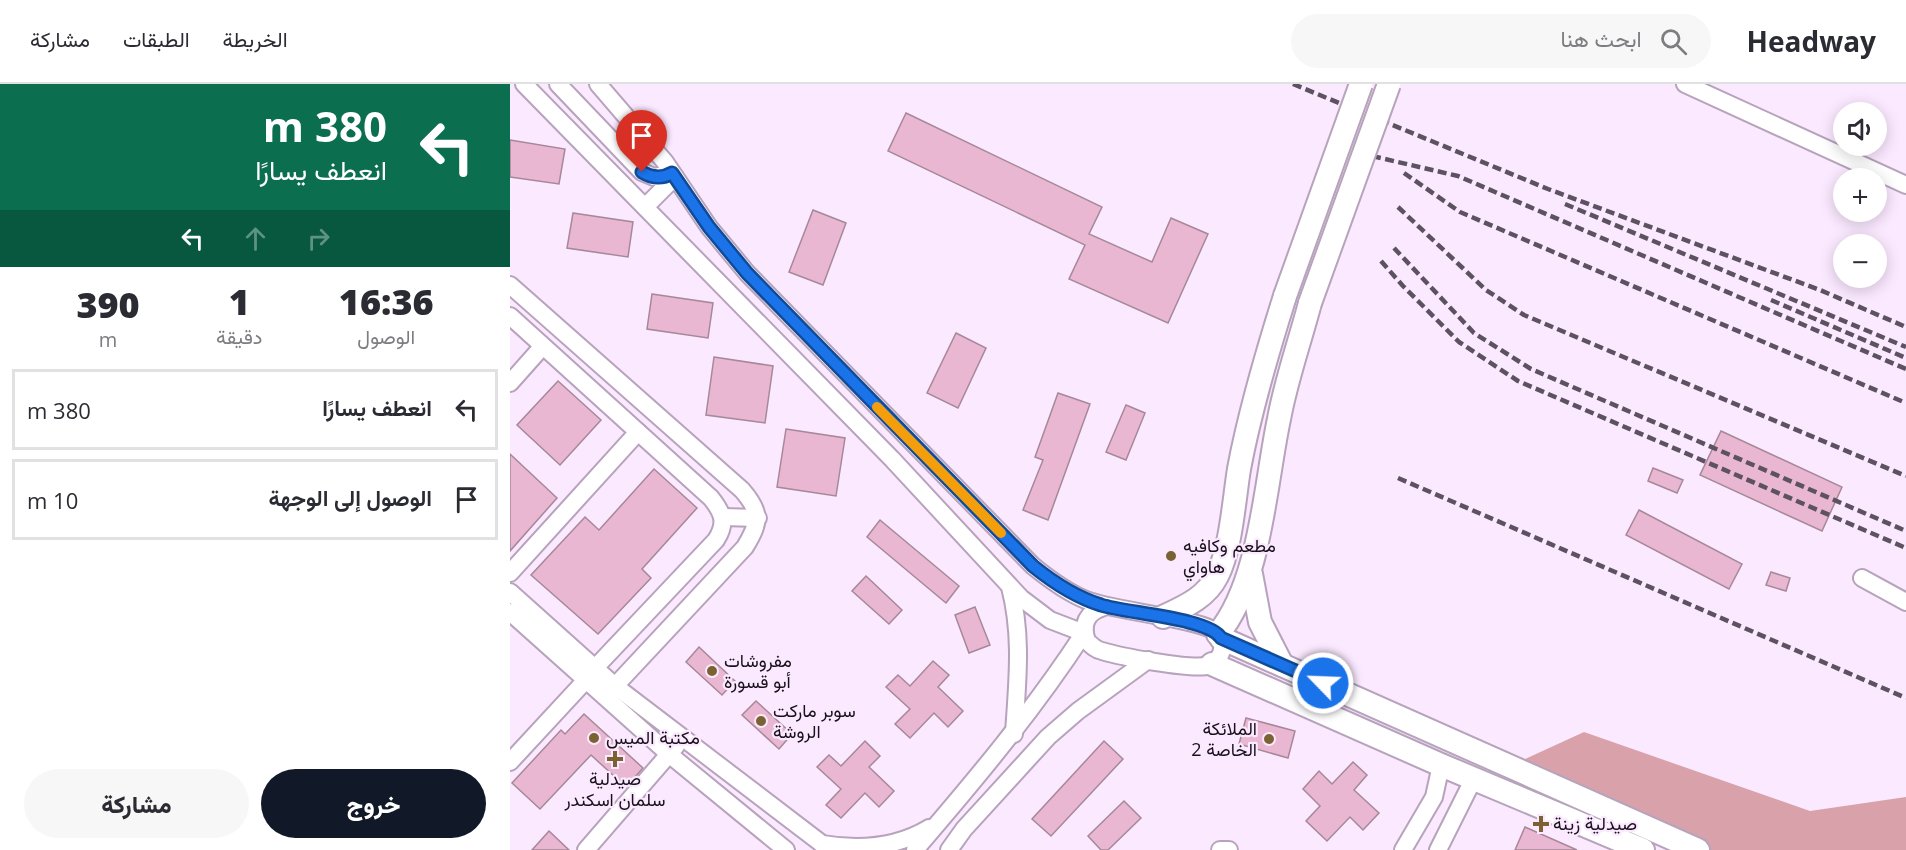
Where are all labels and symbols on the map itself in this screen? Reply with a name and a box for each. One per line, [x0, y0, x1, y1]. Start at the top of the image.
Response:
pin [616, 110, 667, 172]
place label: مطعم وكافيه هاواي [1183, 533, 1276, 582]
marker: مطعم وكافيه هاواي [1164, 549, 1178, 563]
place label: مفروشات أبو قسورة [724, 648, 792, 693]
position arrow [1291, 651, 1355, 715]
marker: مفروشات أبو قسورة [705, 664, 719, 678]
place label: سوبر ماركت الروشة [773, 698, 856, 743]
marker: سوبر ماركت الروشة [754, 714, 768, 728]
place label: الملائكة الخاصة 2 [1191, 716, 1257, 761]
place label: مكتبة الميس [606, 725, 700, 749]
marker: مكتبة الميس [587, 731, 601, 745]
marker: الملائكة الخاصة 2 [1262, 732, 1276, 746]
marker: صيدلية سلمان اسكندر [608, 752, 622, 766]
place label: صيدلية سلمان اسكندر [563, 766, 666, 811]
place label: صيدلية زينة [1553, 811, 1637, 835]
marker: صيدلية زينة [1534, 817, 1548, 831]

